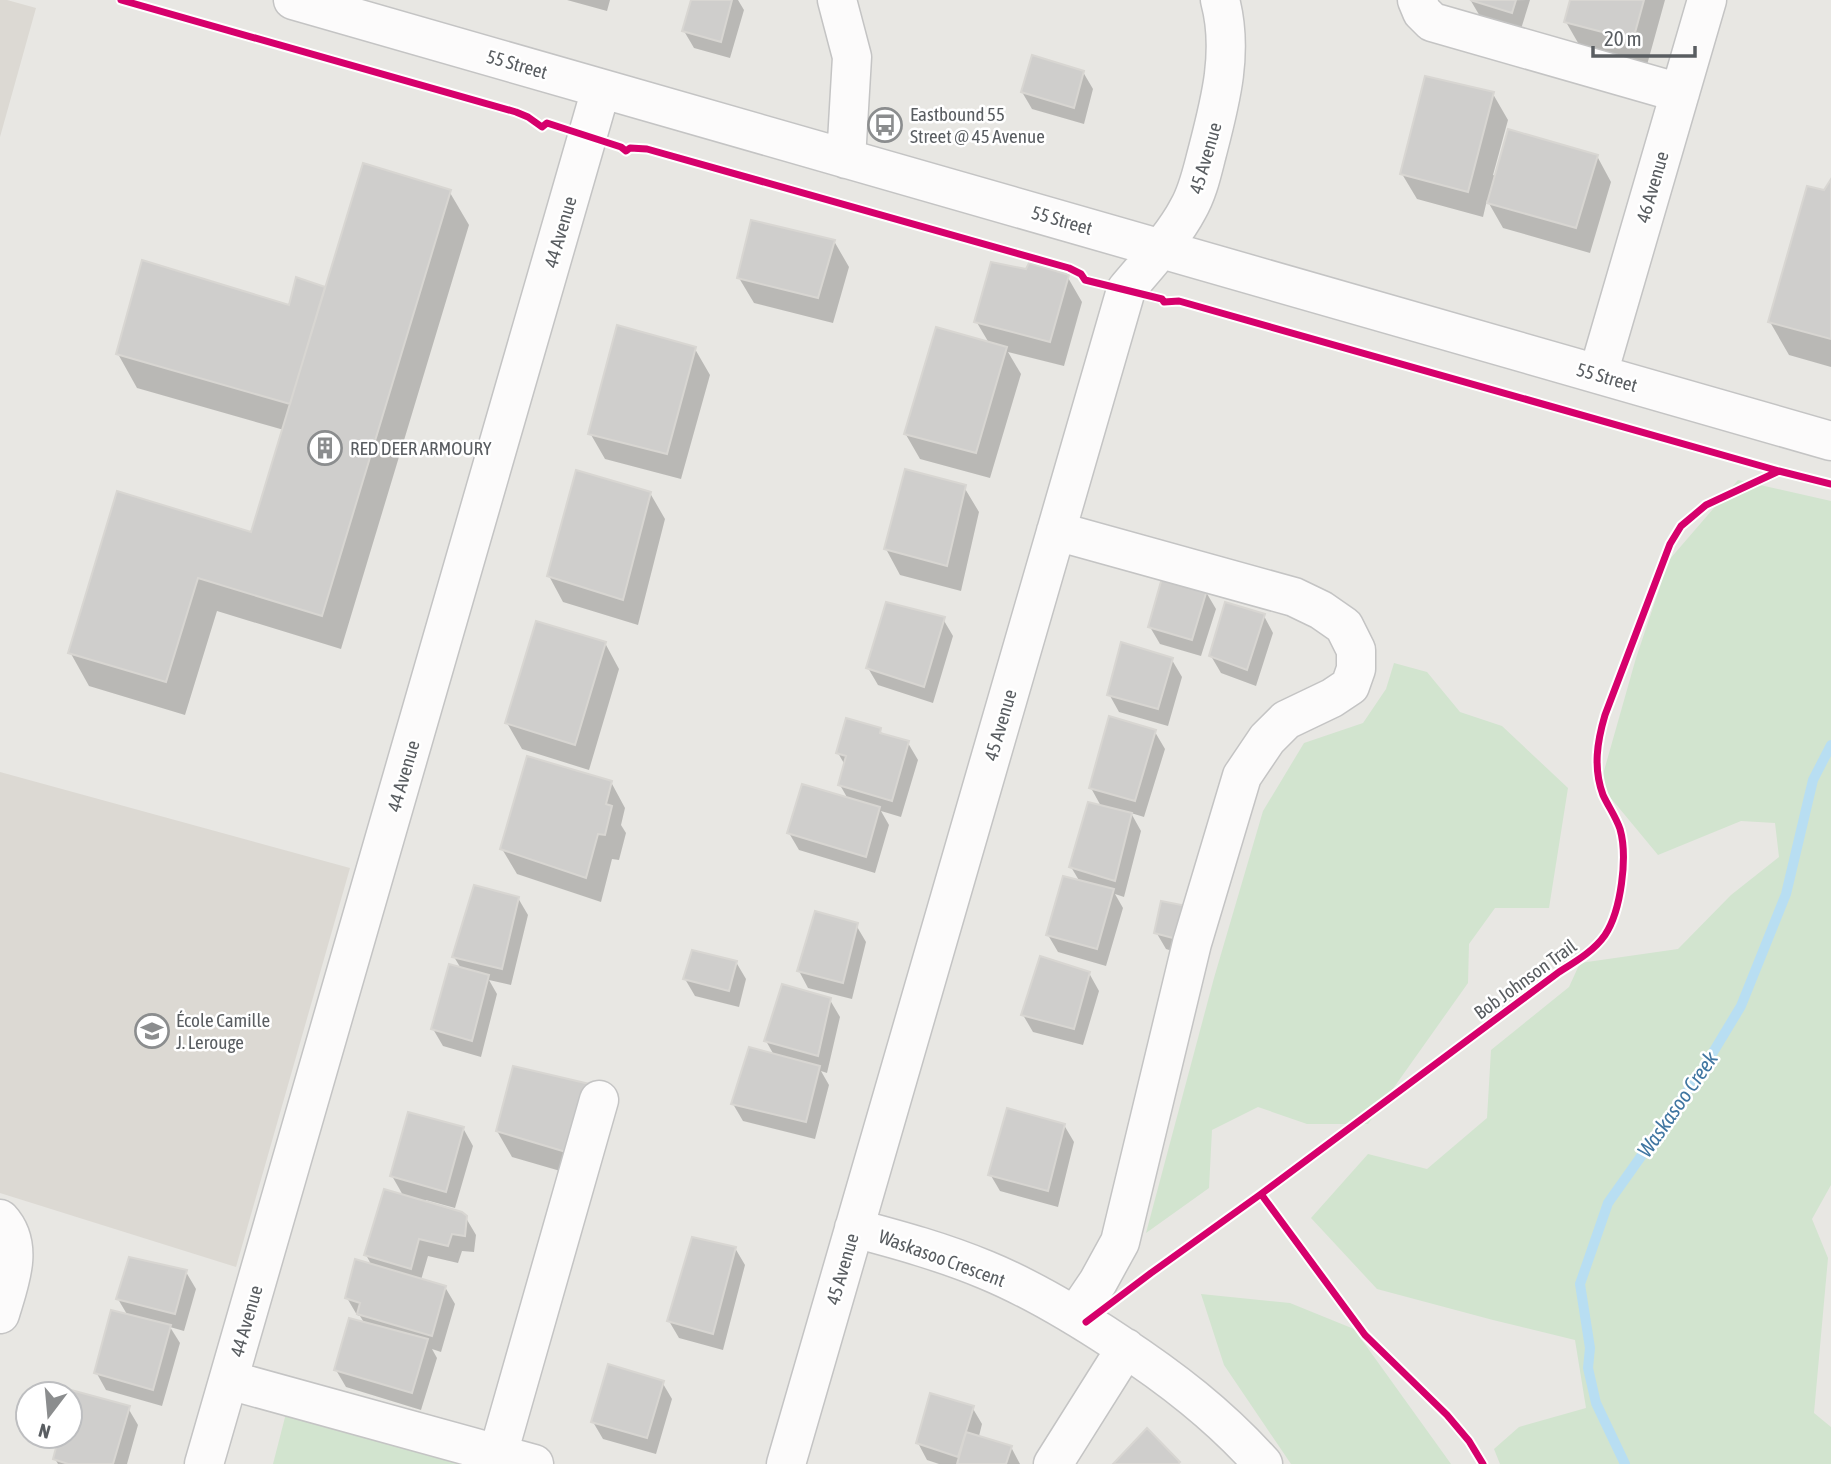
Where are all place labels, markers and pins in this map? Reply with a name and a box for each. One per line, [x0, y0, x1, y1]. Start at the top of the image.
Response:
place label: Eastbound 55 Street @ 45 Avenue [910, 103, 1045, 147]
bus stop icon: Eastbound 55 Street @ 45 Avenue [866, 106, 904, 144]
building icon: RED DEER ARMOURY [306, 429, 344, 467]
place label: RED DEER ARMOURY [350, 437, 492, 459]
place label: École Camille J. Lerouge [176, 1009, 270, 1053]
school or university icon: École Camille J. Lerouge [133, 1012, 171, 1050]

